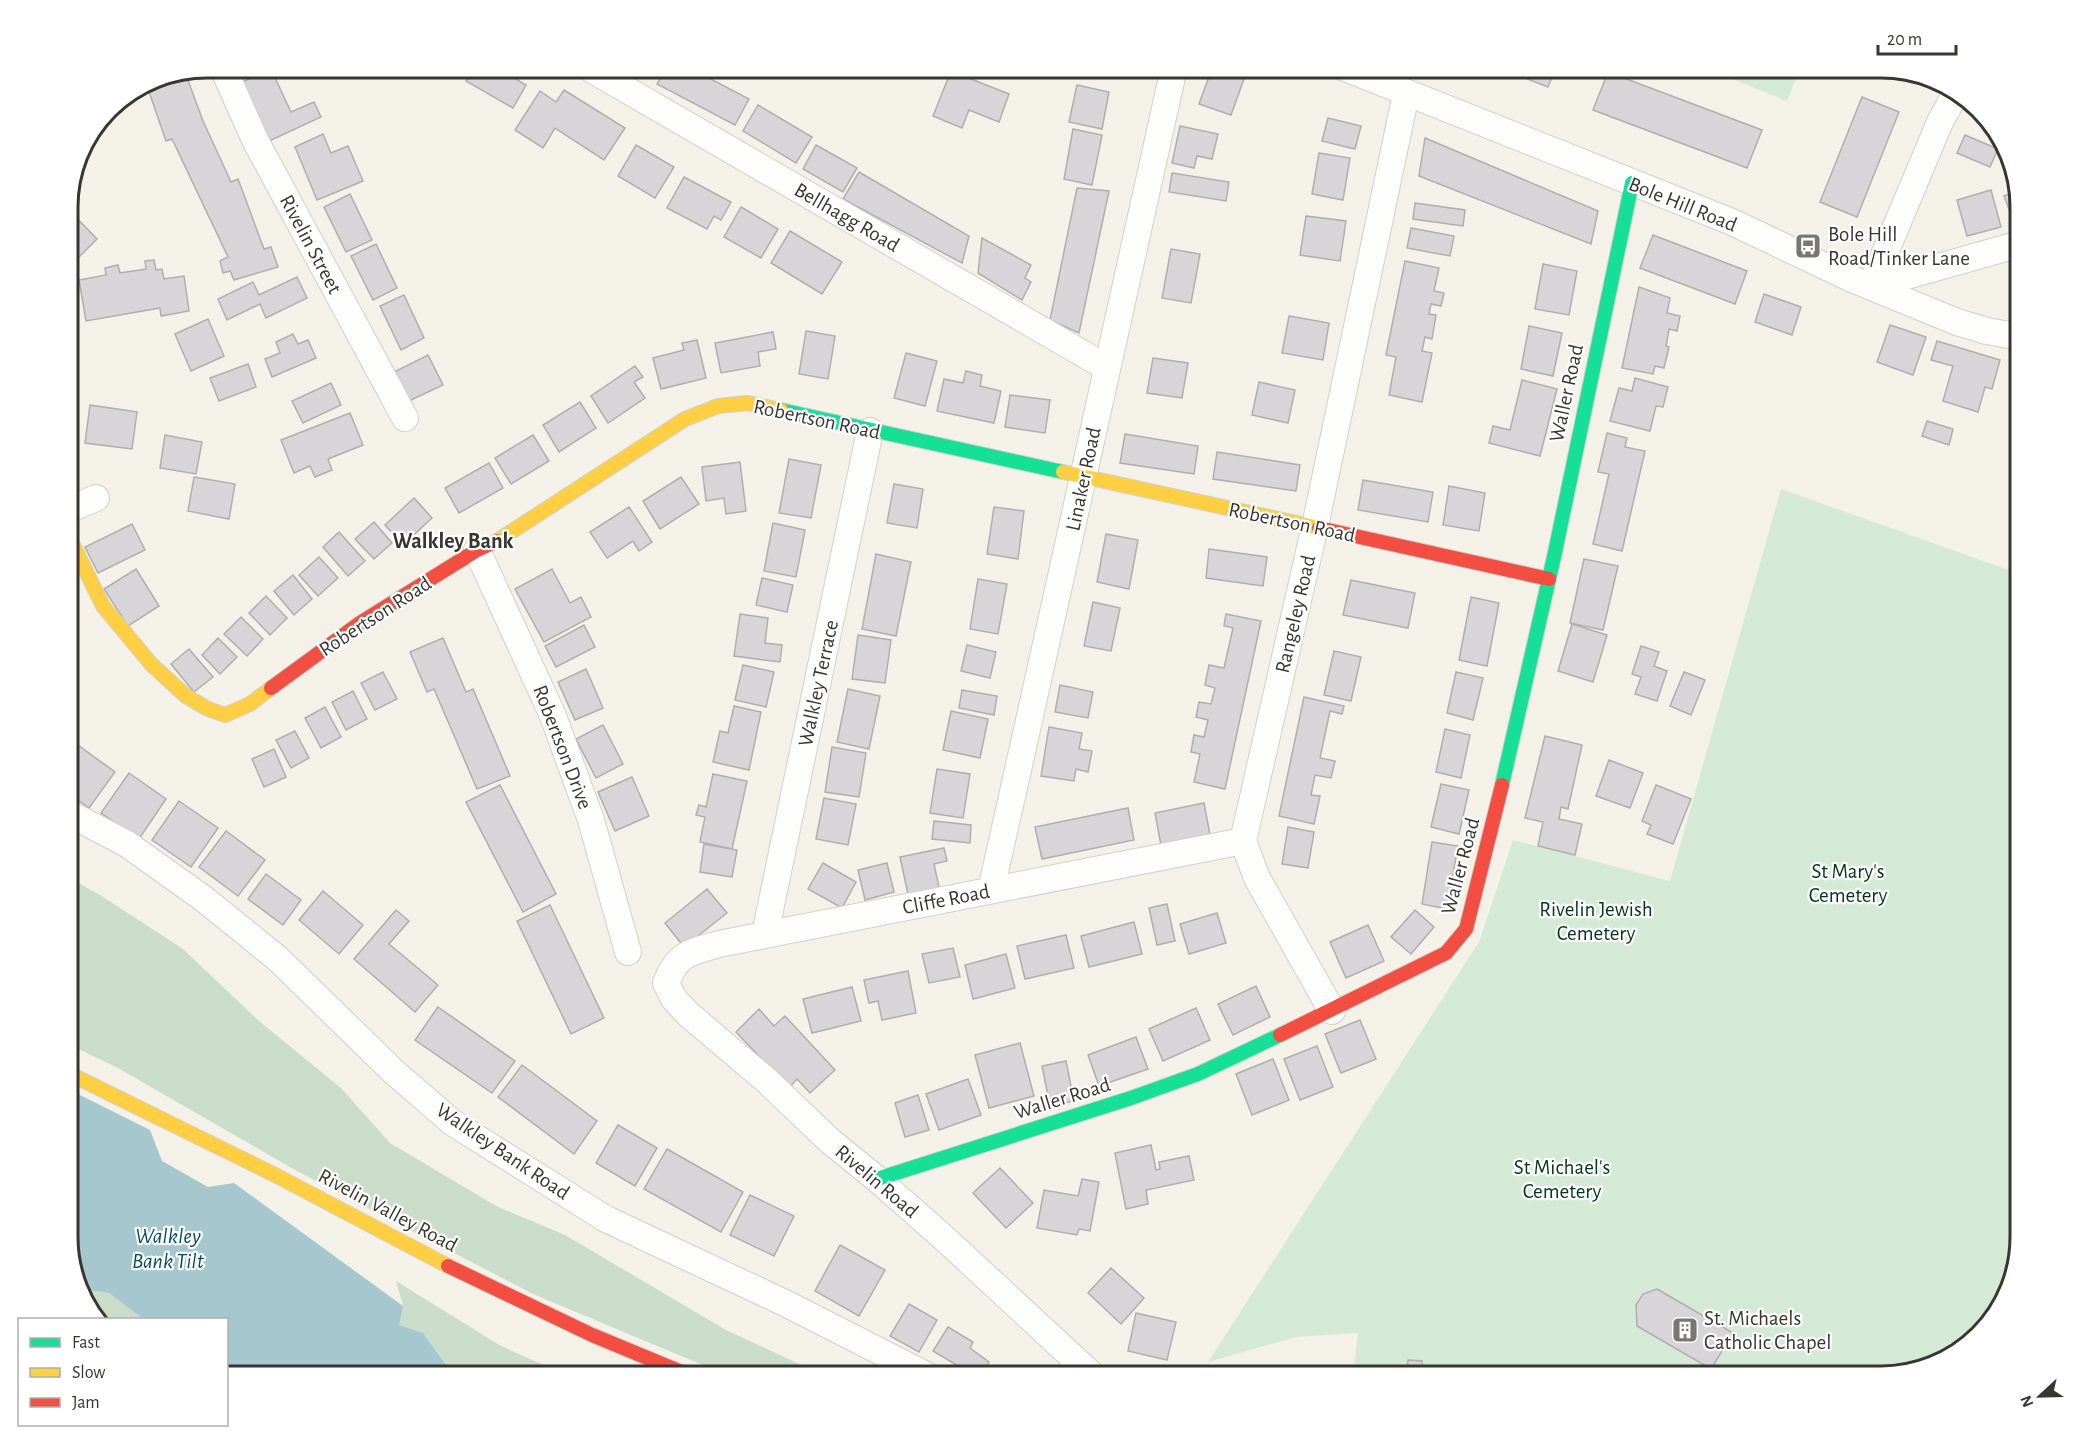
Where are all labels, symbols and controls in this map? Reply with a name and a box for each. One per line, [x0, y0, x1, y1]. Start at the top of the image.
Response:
scale bar [1878, 18, 1956, 56]
text: 20 m [1887, 31, 1922, 49]
street label: Bole Hill Road [1626, 173, 1740, 236]
street label: Bellhagg Road [791, 179, 903, 256]
street label: Rivelin Street [276, 191, 346, 298]
place label: Bole Hill Road/Tinker Lane [1828, 224, 1970, 269]
bus stop icon: Bole Hill Road/Tinker Lane [1793, 231, 1823, 261]
street label: Waller Road [1546, 342, 1587, 444]
street label: Robertson Road [752, 396, 882, 443]
street label: Linaker Road [1062, 425, 1105, 533]
street label: Robertson Road [1227, 499, 1357, 546]
district label: Walkley Bank [393, 530, 514, 553]
street label: Rangeley Road [1272, 553, 1319, 675]
street label: Robertson Road [315, 572, 435, 660]
street label: Walkley Terrace [795, 618, 842, 748]
street label: Robertson Drive [529, 682, 596, 812]
street label: Waller Road [1437, 815, 1484, 917]
park label: St Mary's Cemetery [1809, 861, 1887, 906]
street label: Cliffe Road [901, 881, 992, 918]
park label: Rivelin Jewish Cemetery [1539, 899, 1653, 944]
street label: Waller Road [1012, 1074, 1113, 1123]
street label: Walkley Bank Road [432, 1099, 573, 1204]
street label: Rivelin Road [831, 1141, 922, 1222]
park label: St Michael's Cemetery [1514, 1157, 1610, 1202]
street label: Rivelin Valley Road [315, 1165, 461, 1256]
water label: Walkley Bank Tilt [132, 1225, 205, 1272]
place label: St. Michaels Catholic Chapel [1704, 1308, 1831, 1353]
building icon: St. Michaels Catholic Chapel [1670, 1315, 1700, 1345]
legend [18, 1318, 228, 1426]
text: Fast [72, 1334, 100, 1352]
text: Slow [72, 1364, 105, 1382]
north arrow [2010, 1366, 2070, 1426]
text: N [2018, 1393, 2037, 1409]
text: Jam [72, 1394, 100, 1412]

